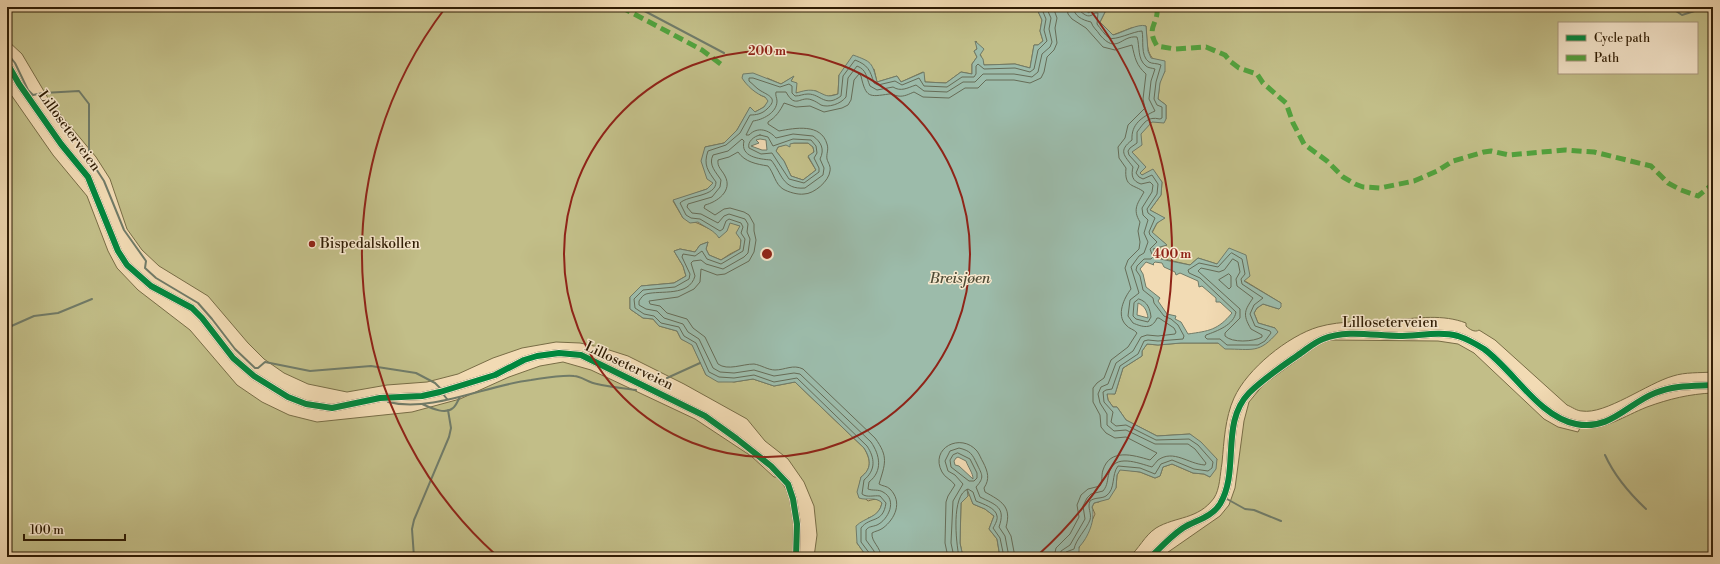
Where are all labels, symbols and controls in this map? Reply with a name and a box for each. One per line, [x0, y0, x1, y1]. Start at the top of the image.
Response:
legend [1558, 22, 1698, 74]
text: Cycle path [1594, 31, 1650, 46]
text: 200 m [748, 44, 786, 59]
text: Path [1594, 51, 1619, 66]
street label: Lilloseterveien [34, 87, 105, 175]
place label: Bispedalskollen [319, 235, 420, 253]
marker: Bispedalskollen [307, 239, 317, 249]
centre of rings [760, 247, 774, 261]
text: 400 m [1153, 247, 1191, 262]
water label: Breisjøen [928, 269, 991, 288]
street label: Lilloseterveien [1342, 314, 1438, 332]
street label: Lilloseterveien [582, 338, 677, 395]
scale bar [24, 516, 125, 542]
text: 100 m [30, 523, 64, 538]

